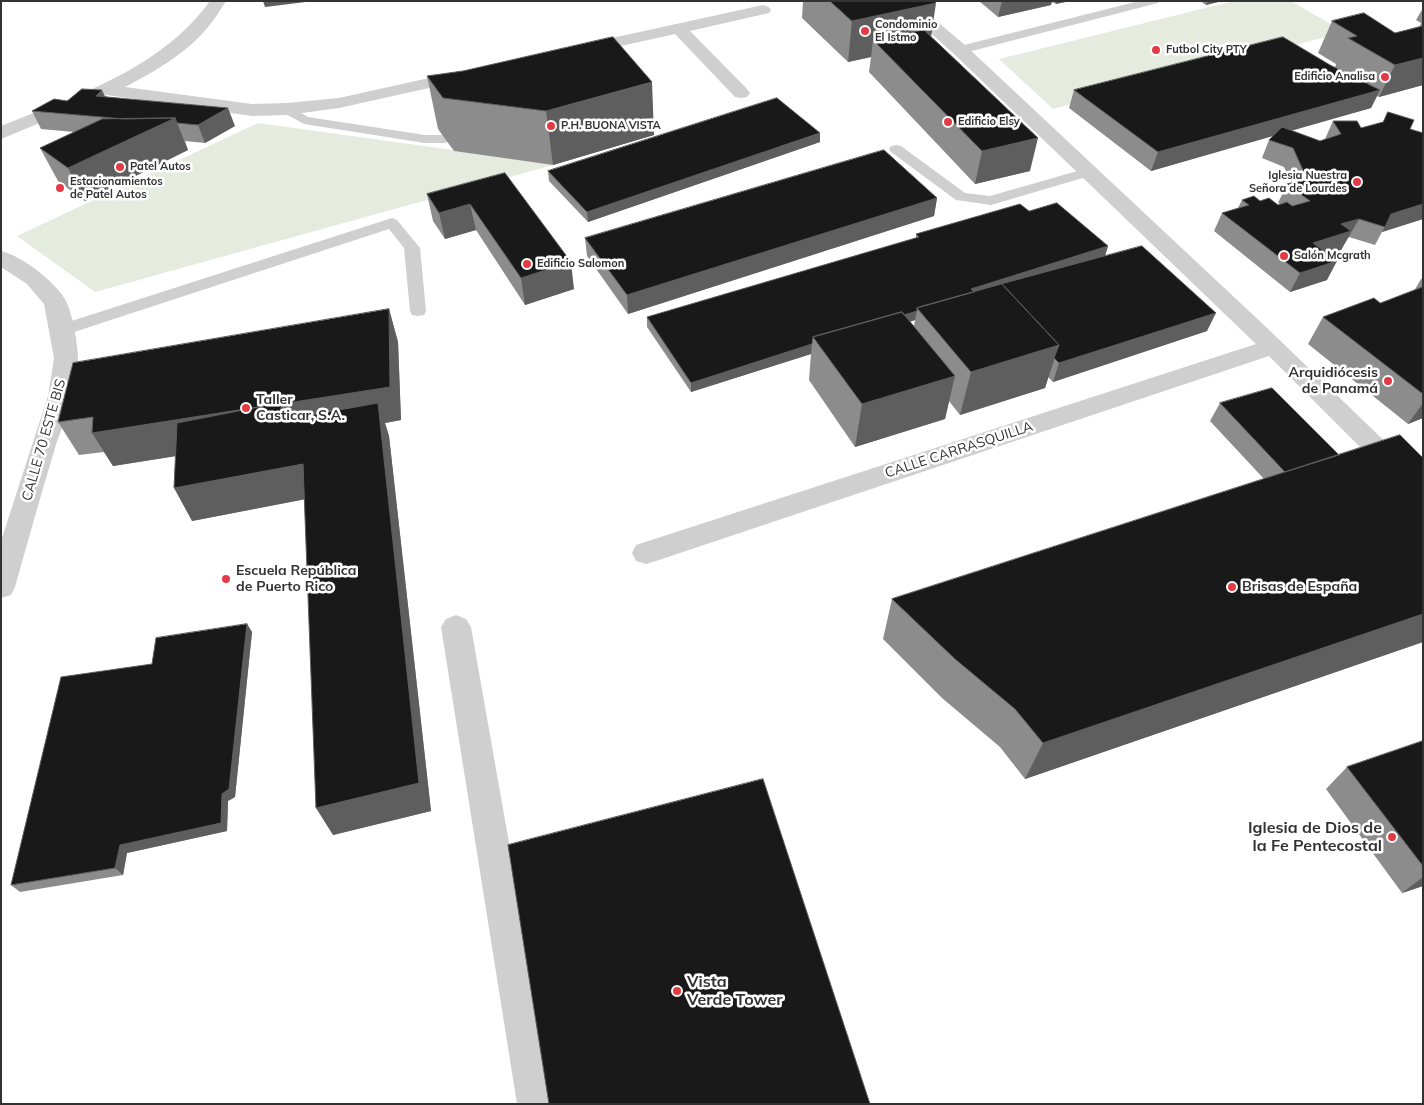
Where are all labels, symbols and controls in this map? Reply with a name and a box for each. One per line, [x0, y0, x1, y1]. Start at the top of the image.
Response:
place label: Condominio El Istmo [875, 18, 937, 44]
marker: Condominio El Istmo [859, 25, 871, 37]
place label: Futbol City PTY [1166, 43, 1247, 57]
marker: Futbol City PTY [1150, 44, 1162, 56]
place label: Edificio Analisa [1294, 70, 1375, 84]
marker: Edificio Analisa [1379, 71, 1391, 83]
place label: Edificio Elsy [958, 115, 1020, 129]
marker: Edificio Elsy [942, 116, 954, 128]
place label: P.H. BUONA VISTA [561, 119, 661, 133]
marker: P.H. BUONA VISTA [545, 120, 557, 132]
place label: Patel Autos [130, 160, 191, 174]
marker: Patel Autos [114, 161, 126, 173]
place label: Iglesia Nuestra Señora de Lourdes [1249, 169, 1347, 195]
place label: Estacionamientos de Patel Autos [70, 175, 163, 201]
marker: Iglesia Nuestra Señora de Lourdes [1351, 176, 1363, 188]
marker: Estacionamientos de Patel Autos [54, 182, 66, 194]
place label: Salón Mcgrath [1294, 249, 1371, 263]
marker: Salón Mcgrath [1278, 250, 1290, 262]
place label: Edificio Salomon [537, 257, 624, 271]
marker: Edificio Salomon [521, 258, 533, 270]
place label: Arquidiócesis de Panamá [1289, 365, 1378, 398]
marker: Arquidiócesis de Panamá [1382, 375, 1394, 387]
street label: CALLE 70 ESTE BIS [19, 377, 69, 503]
place label: Taller Casticar, S.A. [256, 392, 345, 424]
marker: Taller Casticar, S.A. [240, 402, 252, 414]
street label: CALLE CARRASQUILLA [883, 418, 1035, 482]
place label: Escuela República de Puerto Rico [236, 563, 357, 596]
marker: Escuela República de Puerto Rico [220, 573, 232, 585]
place label: Brisas de España [1242, 579, 1357, 595]
marker: Brisas de España [1226, 581, 1238, 593]
place label: Iglesia de Dios de la Fe Pentecostal [1248, 818, 1382, 856]
marker: Iglesia de Dios de la Fe Pentecostal [1386, 831, 1398, 843]
place label: Vista Verde Tower [687, 972, 783, 1010]
marker: Vista Verde Tower [671, 985, 683, 997]

